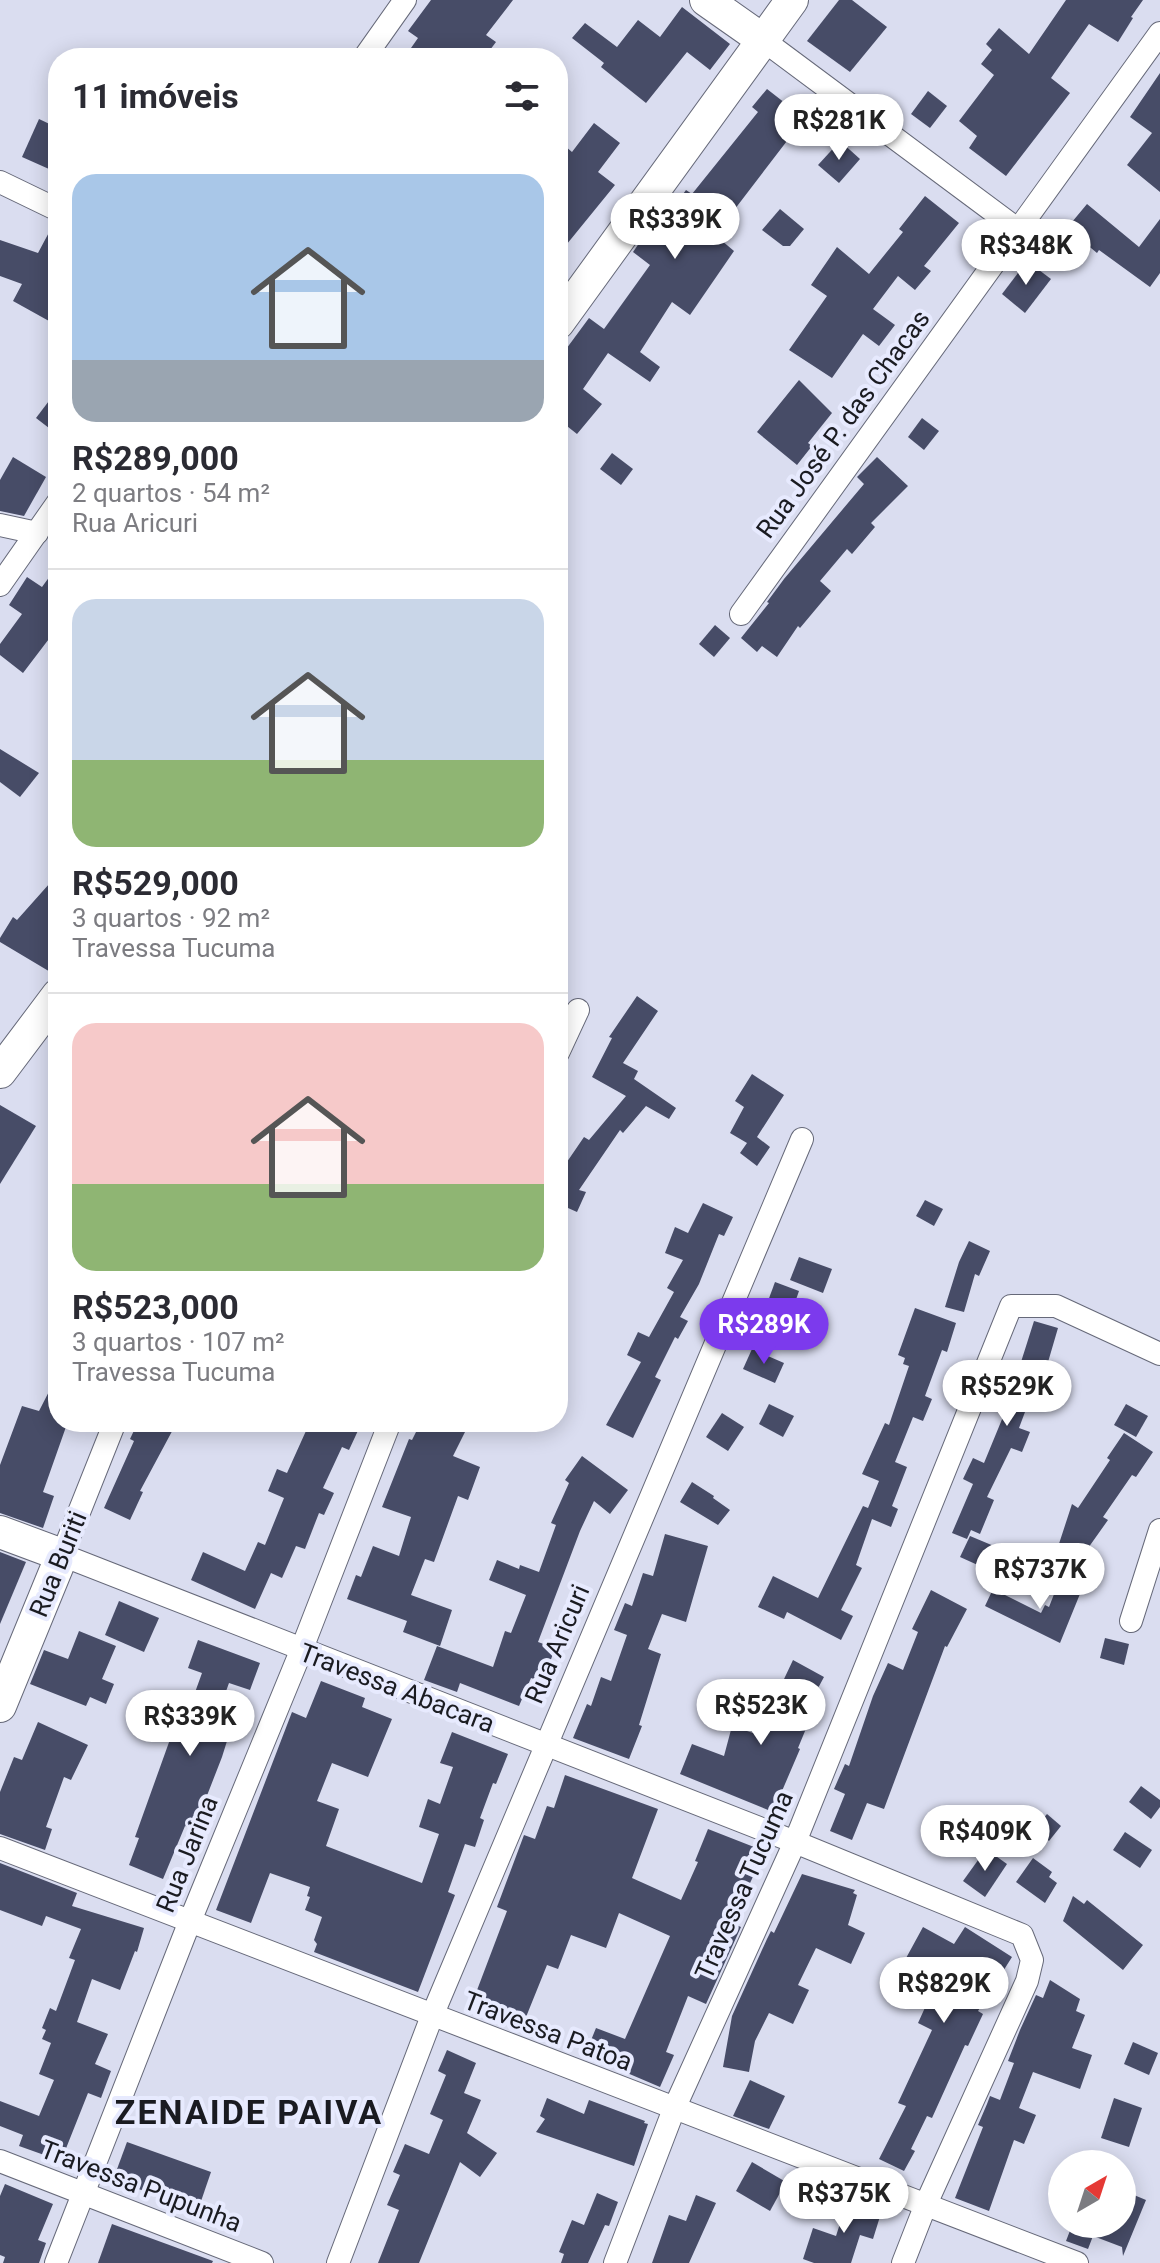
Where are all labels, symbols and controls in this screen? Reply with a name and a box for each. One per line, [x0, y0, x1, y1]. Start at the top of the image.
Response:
icon: filters [500, 74, 544, 118]
text: 11 imóveis [72, 76, 239, 116]
pin: R$281K [774, 94, 904, 162]
text: R$281K [793, 105, 885, 135]
pin: R$339K [610, 193, 740, 261]
text: R$339K [629, 204, 721, 234]
pin: R$348K [961, 219, 1091, 287]
icon: home [236, 226, 380, 370]
text: R$348K [980, 230, 1072, 260]
street label: Rua José P. das Chacas [750, 304, 936, 544]
text: R$289,000 [72, 438, 239, 478]
text: 2 quartos · 54 m² [72, 478, 270, 508]
text: Rua Aricuri [72, 508, 198, 538]
icon: home [236, 651, 380, 795]
text: R$529,000 [72, 863, 239, 903]
text: 3 quartos · 92 m² [72, 903, 270, 933]
text: Travessa Tucuma [72, 933, 275, 963]
icon: home [236, 1075, 380, 1219]
text: R$523,000 [72, 1287, 239, 1327]
pin: R$289K [699, 1298, 829, 1366]
text: R$289K [718, 1309, 810, 1339]
text: 3 quartos · 107 m² [72, 1327, 285, 1357]
text: Travessa Tucuma [72, 1357, 275, 1387]
pin: R$529K [942, 1360, 1072, 1428]
text: R$529K [961, 1371, 1053, 1401]
street label: Rua Buriti [23, 1507, 93, 1621]
pin: R$737K [975, 1543, 1105, 1611]
text: R$737K [994, 1554, 1086, 1584]
street label: Rua Aricuri [519, 1580, 595, 1708]
street label: Travessa Abacara [295, 1637, 499, 1739]
pin: R$523K [696, 1679, 826, 1747]
pin: R$339K [125, 1690, 255, 1758]
text: R$523K [715, 1690, 807, 1720]
text: R$339K [144, 1701, 236, 1731]
street label: Travessa Tucuma [689, 1786, 799, 1984]
street label: Rua Jarina [150, 1791, 224, 1917]
pin: R$409K [920, 1805, 1050, 1873]
text: R$409K [939, 1816, 1031, 1846]
pin: R$829K [879, 1957, 1009, 2025]
text: R$829K [898, 1968, 990, 1998]
street label: Travessa Patoa [459, 1985, 637, 2077]
district label: ZENAIDE PAIVA [115, 2092, 383, 2132]
street label: Travessa Pupunha [36, 2134, 246, 2238]
north arrow [1048, 2150, 1136, 2238]
map controls [1048, 2150, 1136, 2238]
pin: R$375K [779, 2167, 909, 2235]
text: R$375K [798, 2178, 890, 2208]

